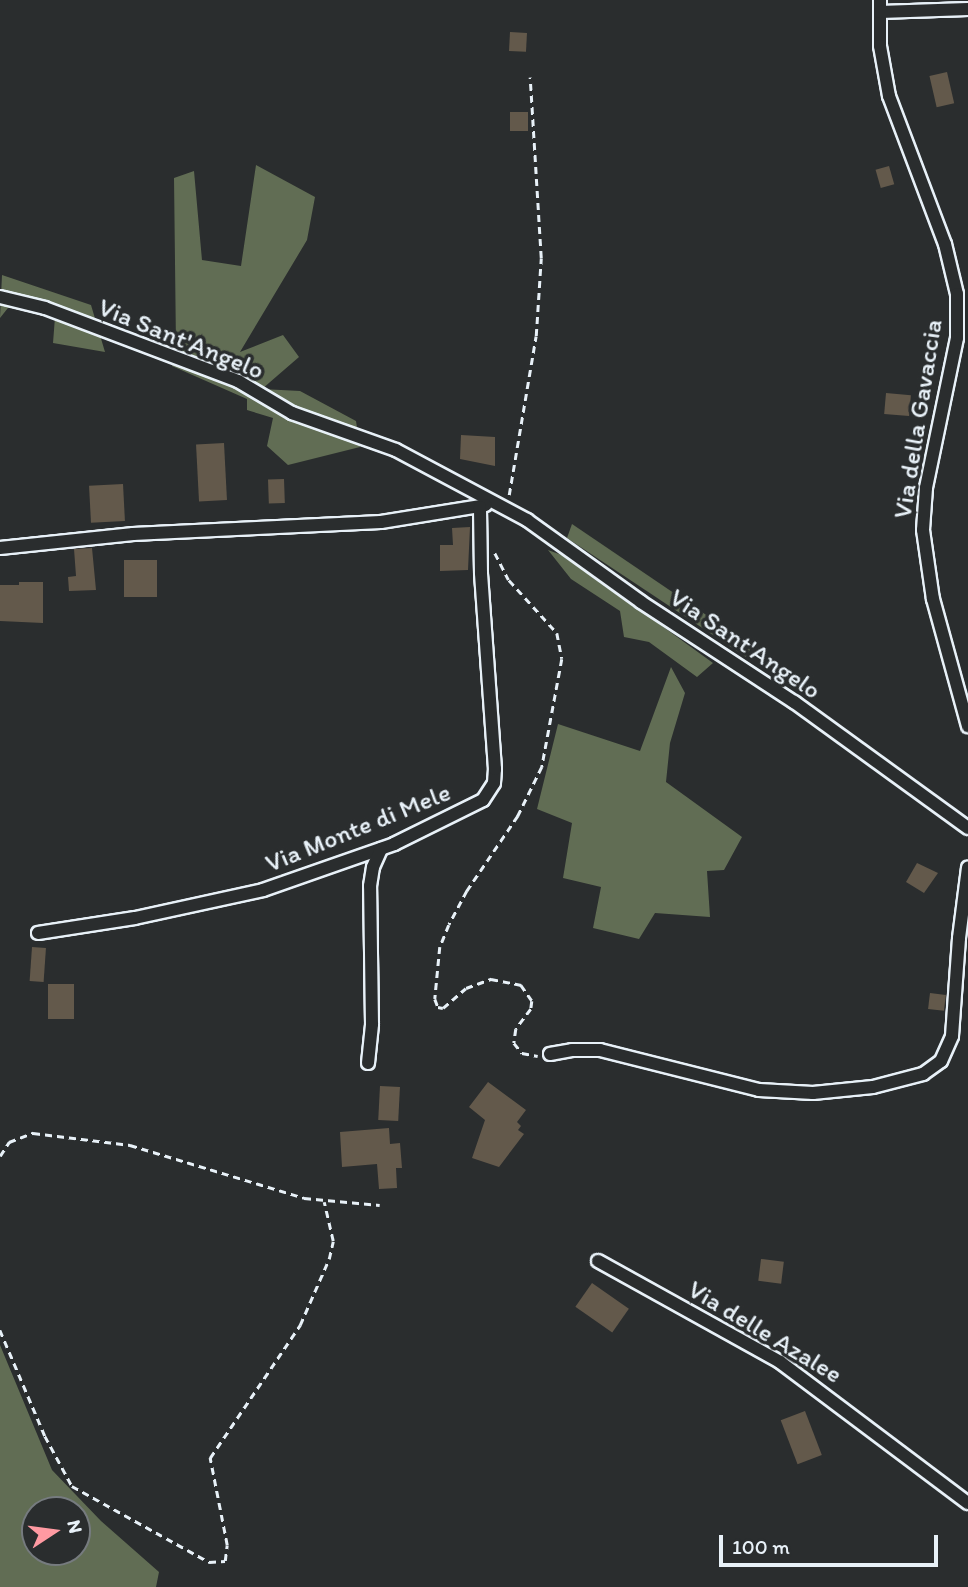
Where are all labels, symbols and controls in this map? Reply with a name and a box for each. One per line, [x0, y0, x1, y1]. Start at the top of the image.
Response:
street label: Via Sant'Angelo [94, 292, 268, 386]
street label: Via della Gavaccia [887, 317, 949, 521]
street label: Via Sant'Angelo [663, 582, 827, 706]
street label: Via Monte di Mele [261, 777, 455, 879]
street label: Via delle Azalee [682, 1274, 848, 1390]
north arrow [21, 1496, 91, 1566]
text: N [62, 1518, 88, 1535]
scale bar [723, 1520, 942, 1564]
text: 100 m [732, 1534, 790, 1559]

